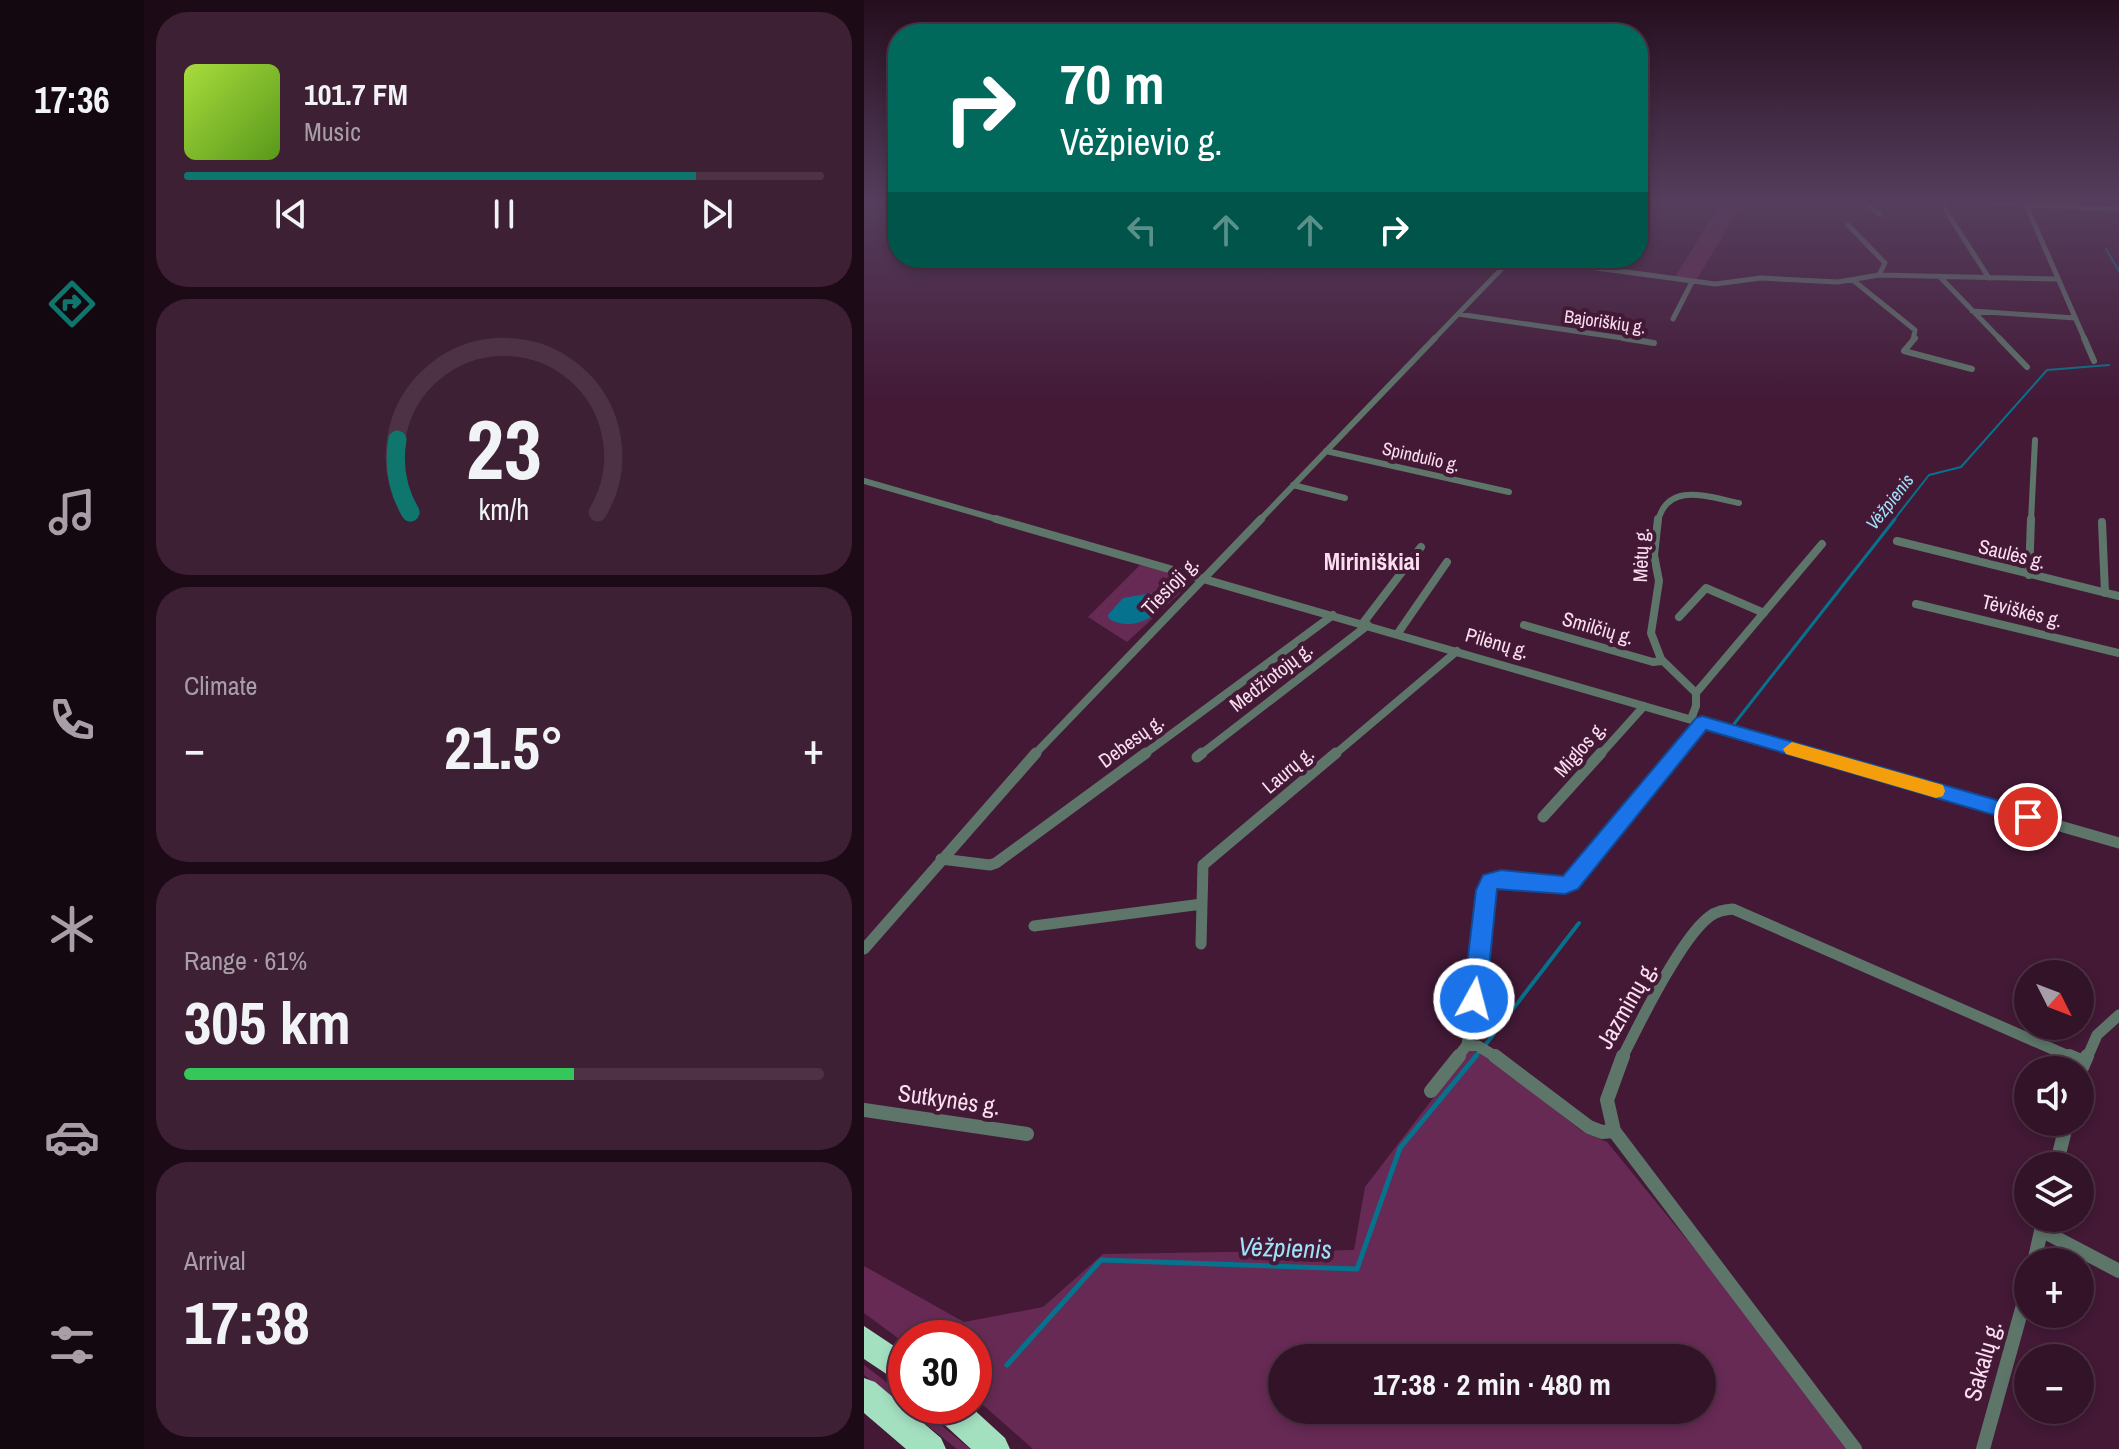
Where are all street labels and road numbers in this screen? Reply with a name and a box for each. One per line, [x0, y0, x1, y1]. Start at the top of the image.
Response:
street label: Bajoriškių g. [1563, 303, 1647, 340]
street label: Spindulio g. [1380, 435, 1462, 478]
street label: Mėtų g. [1626, 527, 1655, 583]
street label: Saulės g. [1976, 532, 2049, 575]
street label: Tiesioji g. [1135, 550, 1204, 621]
street label: Tėviškės g. [1979, 587, 2065, 634]
street label: Smilčių g. [1559, 604, 1637, 651]
street label: Pilėnų g. [1462, 621, 1532, 664]
street label: Medžiotojų g. [1224, 636, 1318, 718]
street label: Debesų g. [1093, 708, 1169, 773]
street label: Miglos g. [1547, 715, 1612, 782]
street label: Laurų g. [1256, 740, 1319, 799]
street label: Jazminų g. [1588, 955, 1664, 1054]
street label: Sutkynės g. [896, 1076, 1002, 1122]
street label: Sakalų g. [1955, 1317, 2009, 1405]

